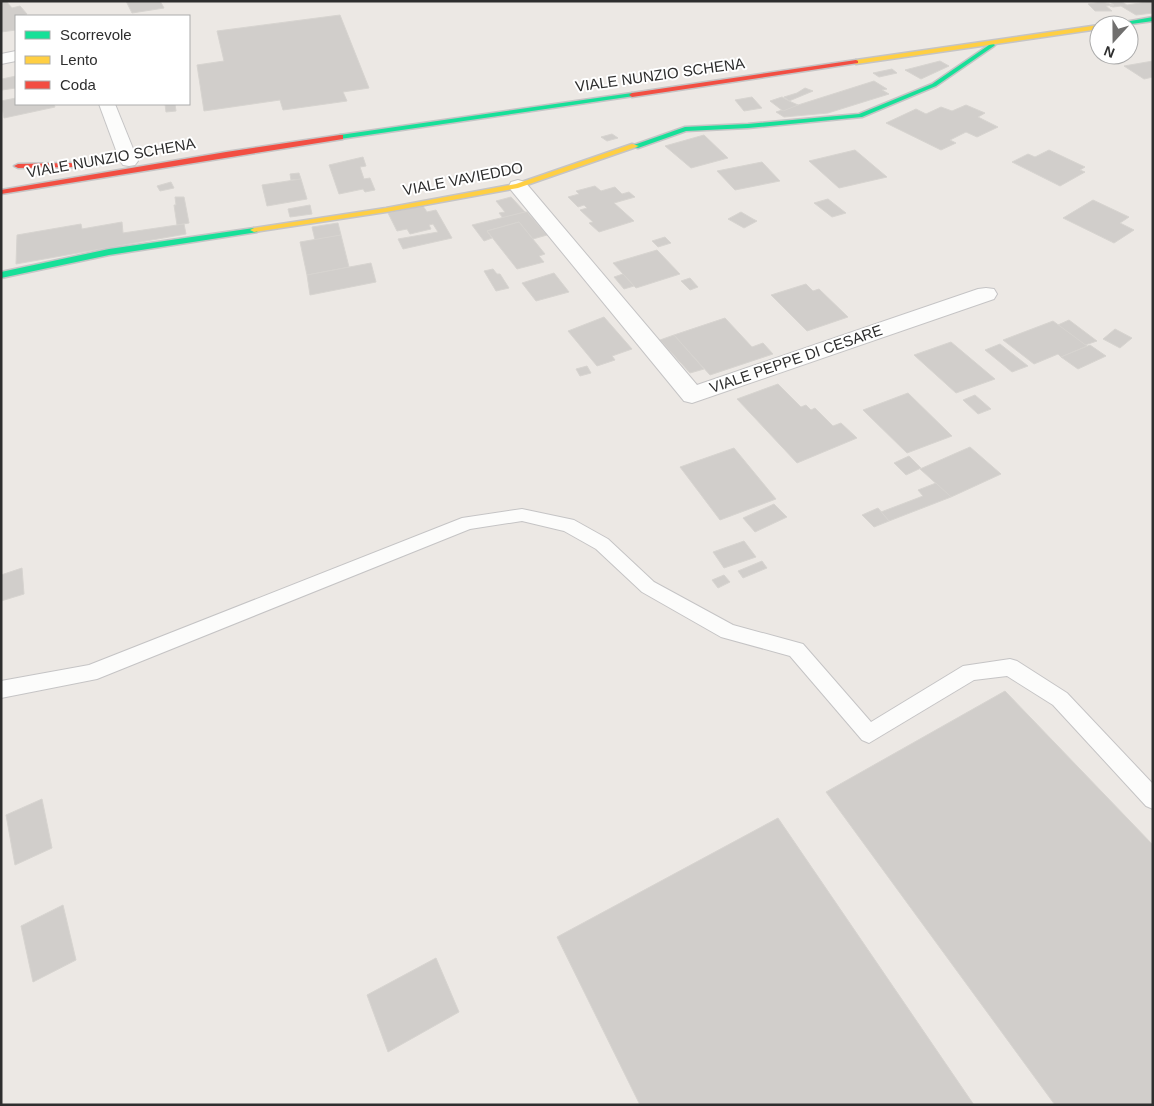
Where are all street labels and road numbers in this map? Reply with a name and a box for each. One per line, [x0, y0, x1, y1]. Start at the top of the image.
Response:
street label: VIALE NUNZIO SCHENA [574, 54, 746, 95]
street label: VIALE NUNZIO SCHENA [25, 134, 197, 181]
street label: VIALE VAVIEDDO [401, 159, 524, 198]
street label: VIALE PEPPE DI CESARE [707, 321, 885, 396]

